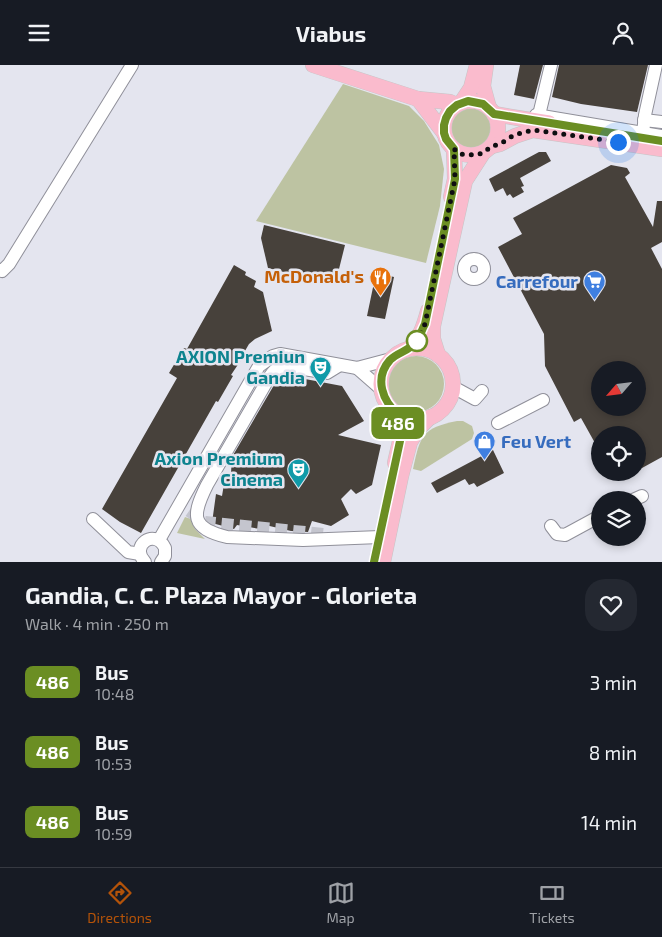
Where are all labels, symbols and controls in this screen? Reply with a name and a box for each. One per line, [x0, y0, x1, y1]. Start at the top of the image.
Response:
icon: menu [25, 19, 53, 47]
icon: person [609, 19, 637, 47]
text: Viabus [296, 20, 366, 46]
your location [606, 130, 631, 155]
place label: McDonald's [264, 265, 364, 287]
restaurant icon: McDonald's [368, 265, 392, 296]
place label: Carrefour [496, 270, 578, 292]
supermarket icon: Carrefour [582, 270, 606, 301]
unlabelled marker [406, 330, 428, 352]
place label: AXION Premiun Gandia [176, 345, 305, 388]
theatre icon: AXION Premiun Gandia [309, 355, 333, 386]
north arrow [591, 361, 646, 416]
map controls [591, 361, 646, 546]
line badge: 486 [369, 407, 427, 439]
text: 486 [381, 412, 415, 434]
button: locate [591, 426, 646, 481]
shop icon: Feu Vert [473, 430, 497, 461]
place label: Feu Vert [501, 430, 572, 452]
place label: Axion Premium Cinema [155, 447, 283, 490]
theatre icon: Axion Premium Cinema [287, 457, 311, 488]
button: layers [591, 491, 646, 546]
button: heart [585, 579, 637, 631]
text: Gandia, C. C. Plaza Mayor - Glorieta [25, 580, 417, 609]
text: Walk · 4 min · 250 m [25, 614, 169, 633]
text: Bus [95, 661, 129, 684]
text: 486 [36, 671, 69, 693]
text: 3 min [590, 671, 637, 694]
text: 10:48 [95, 684, 134, 703]
text: Bus [95, 731, 129, 754]
text: 486 [36, 741, 69, 763]
text: 8 min [589, 741, 637, 764]
text: 10:53 [95, 754, 132, 773]
text: Bus [95, 801, 129, 824]
text: 486 [36, 811, 69, 833]
text: 14 min [581, 811, 637, 834]
text: 10:59 [95, 824, 133, 843]
tab: Directions [87, 879, 152, 926]
tab: Map [327, 879, 355, 926]
tab: Tickets [529, 879, 575, 926]

